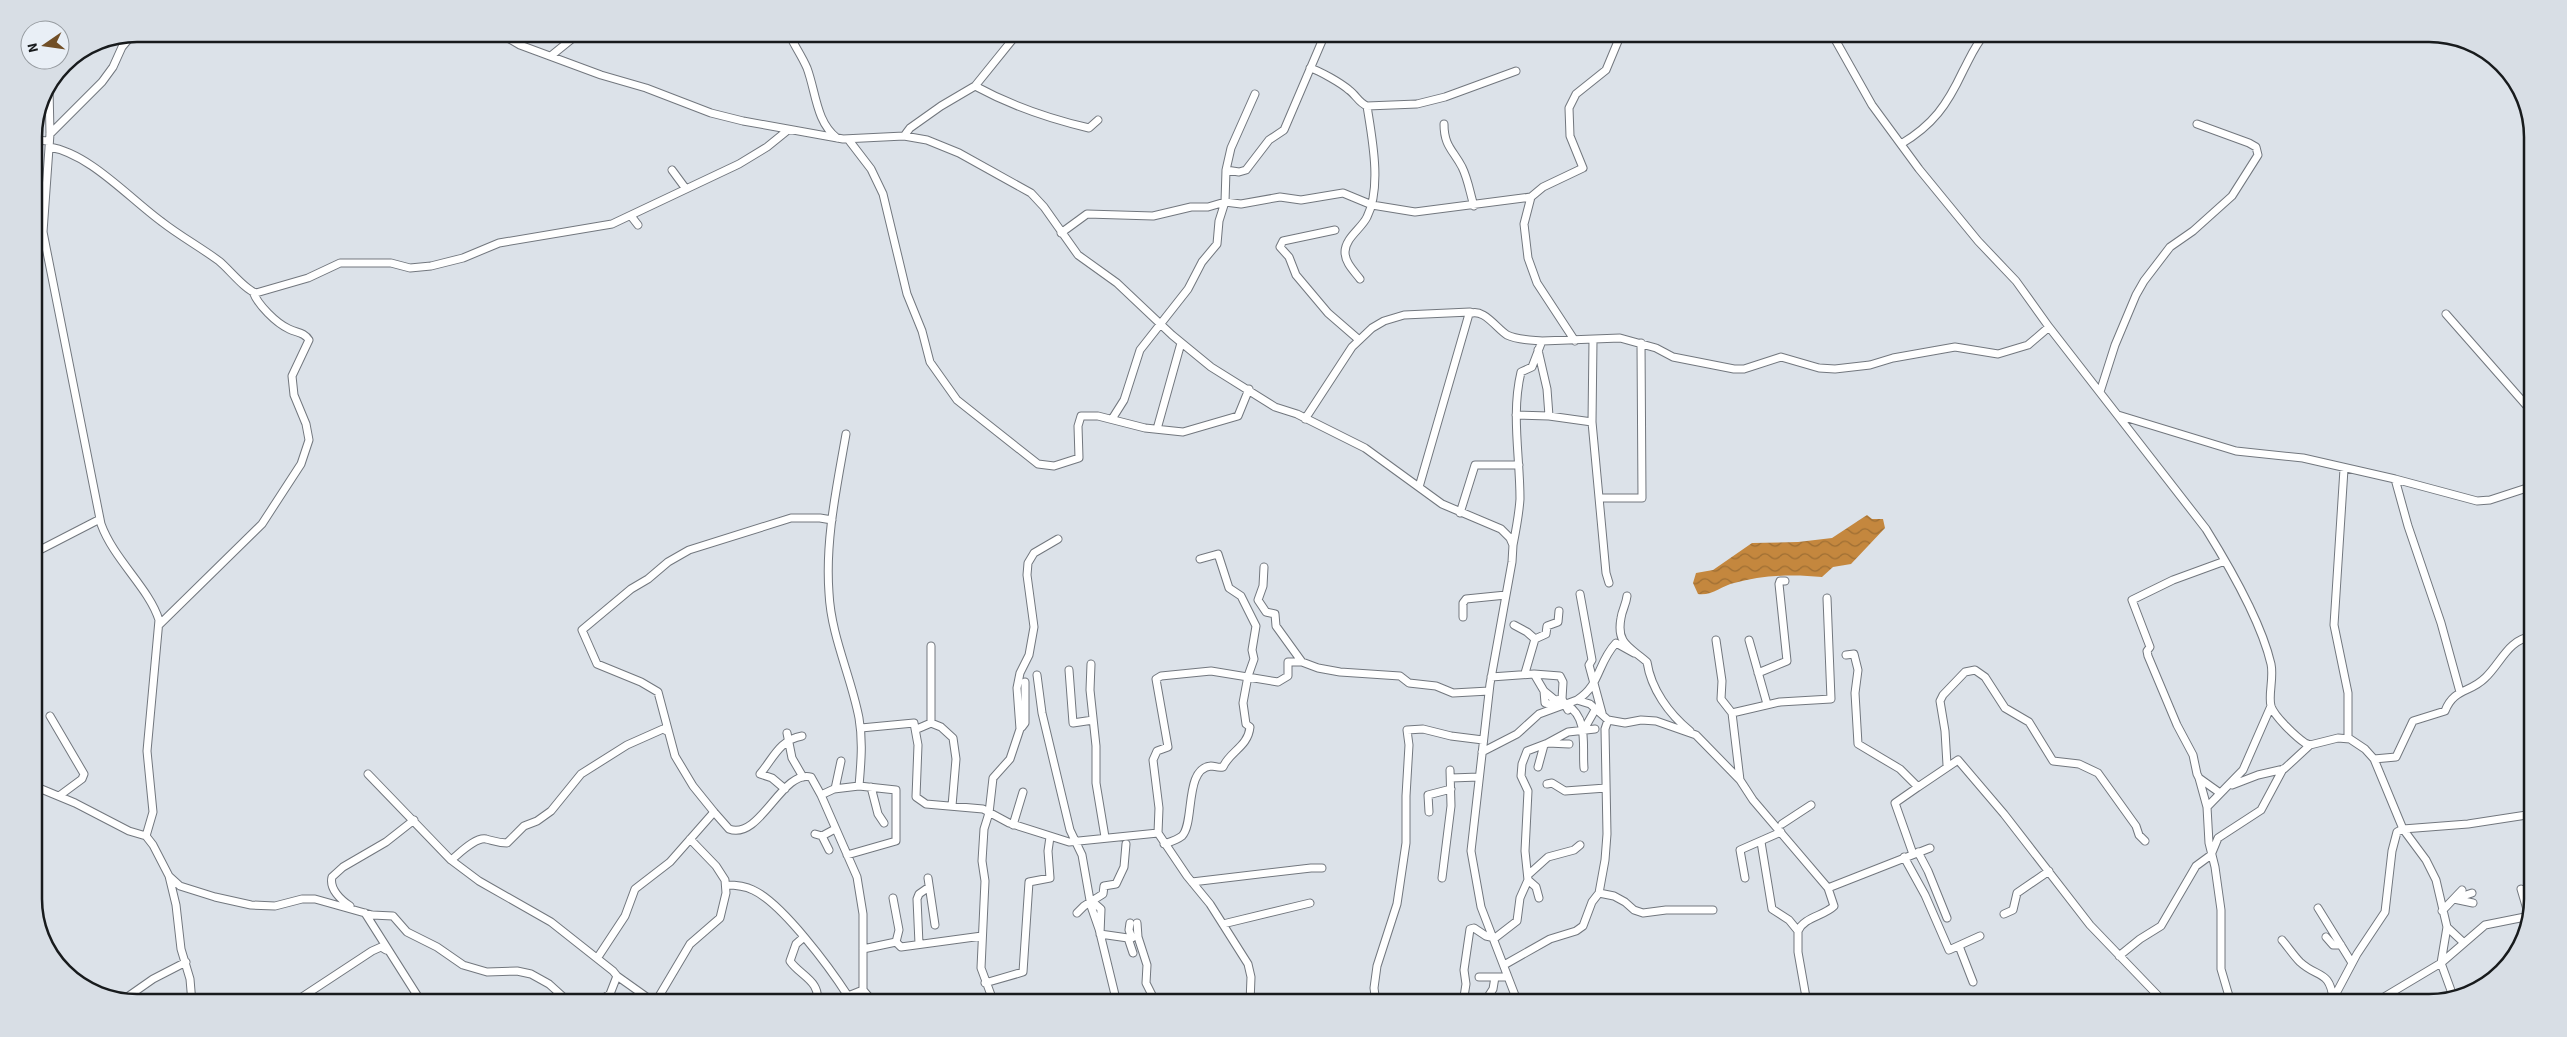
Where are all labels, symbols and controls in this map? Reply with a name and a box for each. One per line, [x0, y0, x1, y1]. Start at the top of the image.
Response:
north arrow [20, 20, 70, 70]
text: N [23, 41, 44, 54]

